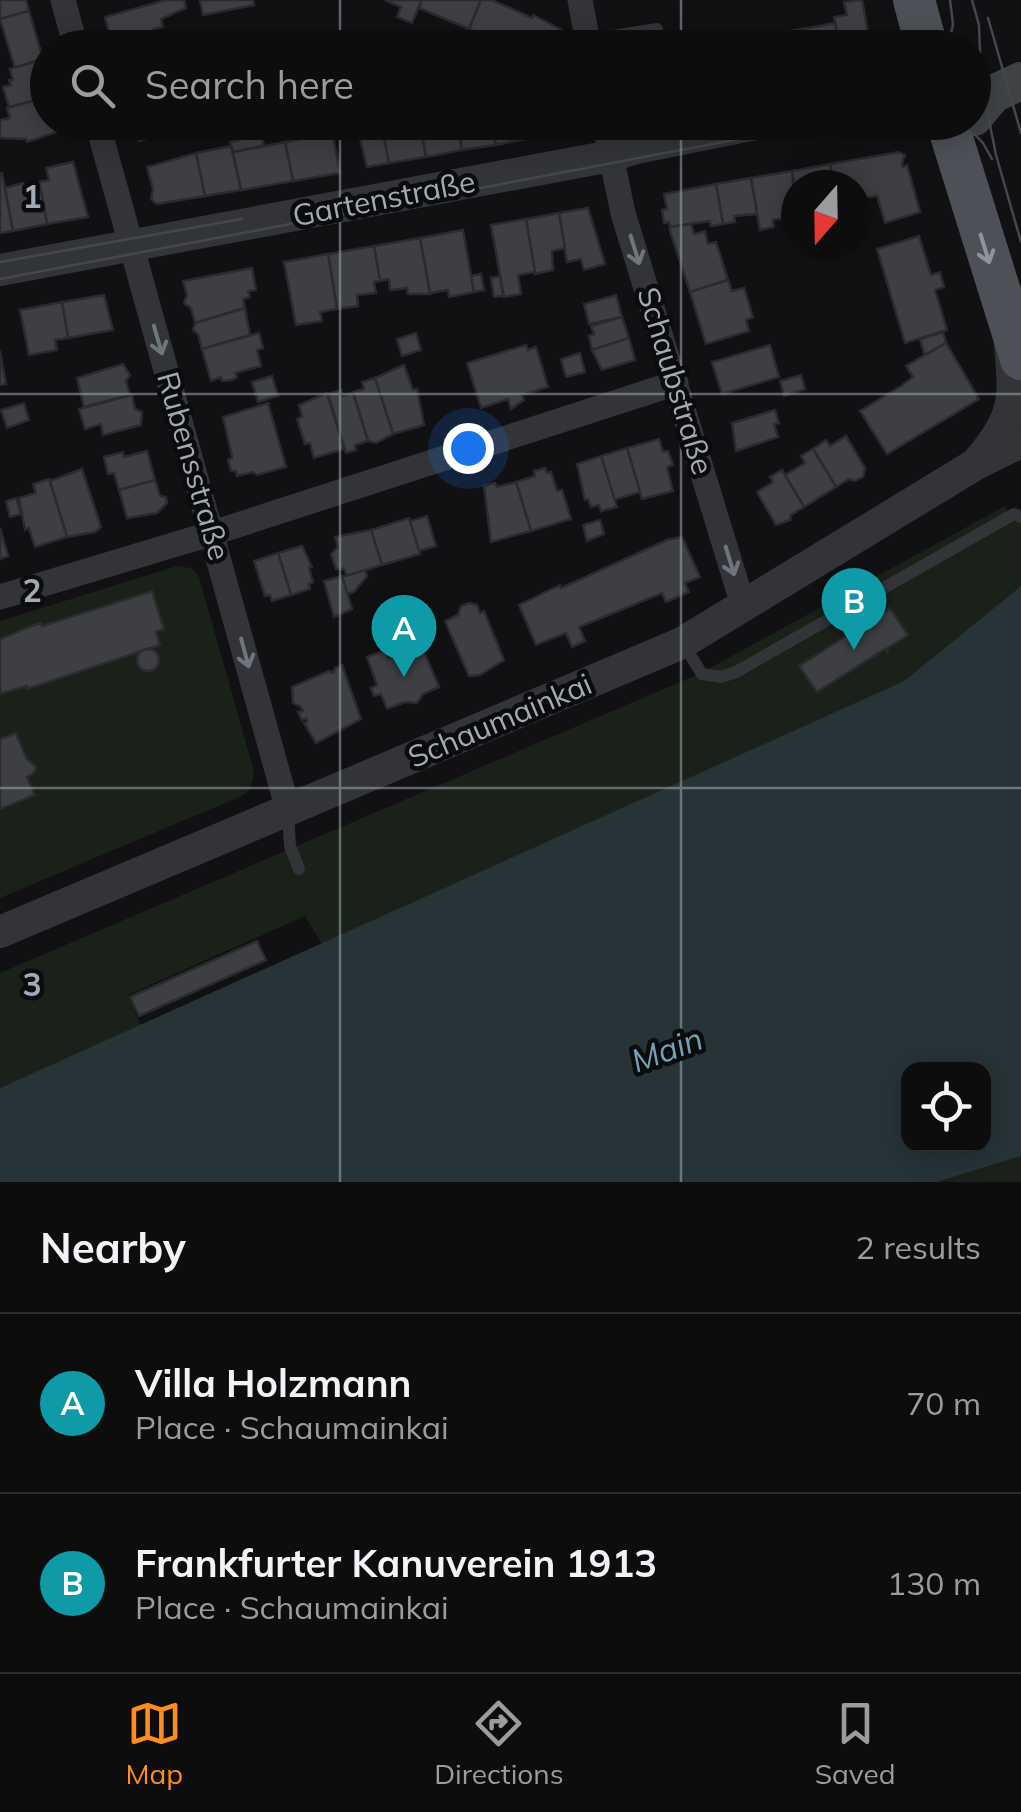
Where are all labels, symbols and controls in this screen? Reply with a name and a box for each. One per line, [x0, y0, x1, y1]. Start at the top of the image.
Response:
search box [30, 30, 991, 140]
icon: search [65, 58, 120, 113]
text: Search here [145, 61, 354, 109]
street label: Gartenstraße [289, 162, 478, 234]
north arrow [781, 170, 871, 260]
text: 1 [22, 176, 42, 216]
one-way arrow [977, 233, 995, 264]
one-way arrow [627, 234, 645, 266]
street label: Schaubstraße [629, 283, 722, 479]
one-way arrow [150, 324, 168, 355]
street label: Rubensstraße [149, 367, 239, 564]
your location [443, 423, 494, 474]
one-way arrow [722, 545, 740, 576]
pin: B [822, 568, 886, 650]
text: 2 [22, 570, 42, 610]
pin: A [372, 594, 436, 677]
one-way arrow [237, 637, 256, 668]
street label: Schaumainkai [402, 664, 597, 776]
text: 3 [22, 964, 42, 1004]
water label: Main [626, 1018, 708, 1080]
map controls [901, 1062, 991, 1152]
button: locate [901, 1062, 991, 1152]
text: Nearby [40, 1221, 186, 1274]
text: 2 results [856, 1227, 981, 1267]
text: Villa Holzmann [135, 1359, 412, 1407]
text: A [60, 1383, 85, 1423]
text: 70 m [906, 1383, 981, 1423]
text: Place · Schaumainkai [135, 1407, 449, 1447]
text: Frankfurter Kanuverein 1913 [135, 1539, 657, 1587]
text: B [61, 1563, 84, 1603]
text: 130 m [887, 1563, 981, 1603]
text: Place · Schaumainkai [135, 1587, 449, 1627]
tab: Map [126, 1696, 183, 1791]
tab: Directions [434, 1696, 564, 1791]
tab: Saved [815, 1696, 895, 1791]

